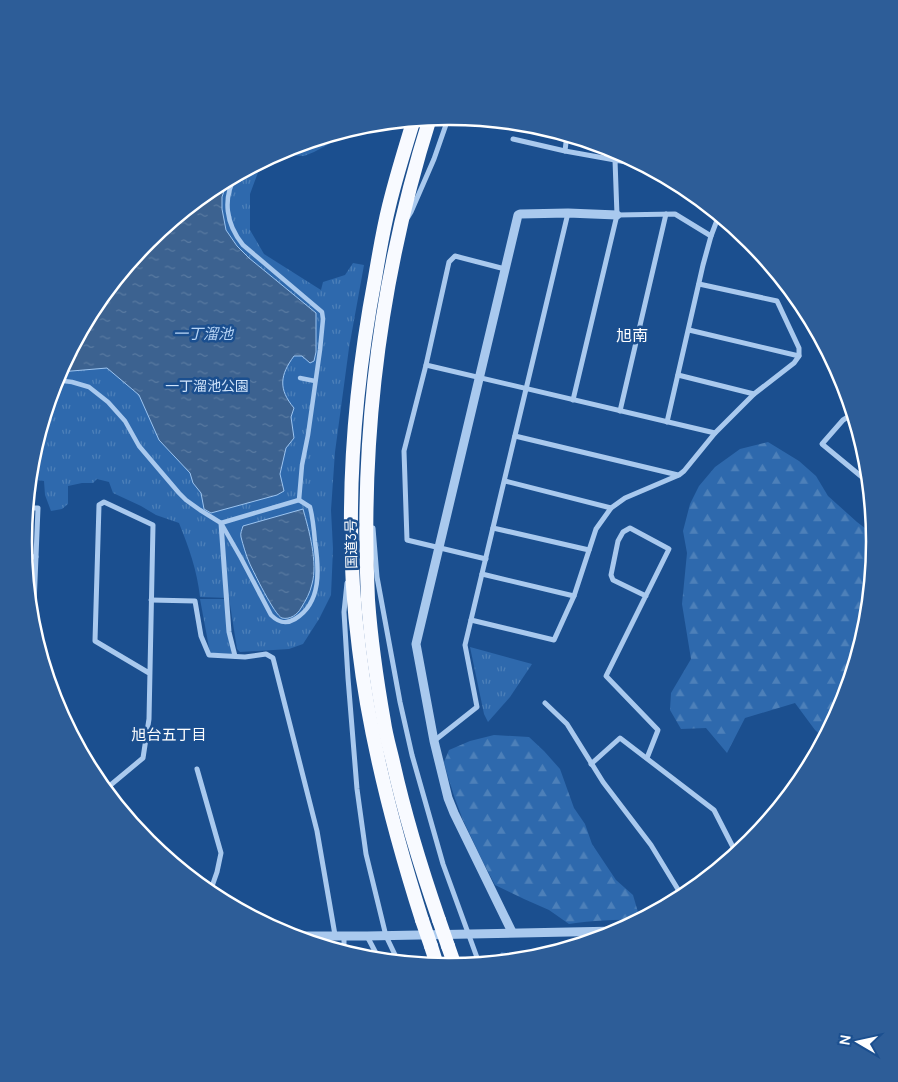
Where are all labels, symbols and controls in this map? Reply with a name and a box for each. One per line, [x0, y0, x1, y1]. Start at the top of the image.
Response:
water label: 一丁溜池 [173, 323, 235, 344]
district label: 旭南 [616, 324, 648, 346]
park label: 一丁溜池公園 [165, 376, 249, 395]
street label: 国道3号 [341, 519, 360, 569]
district label: 旭台五丁目 [131, 724, 207, 745]
north arrow [833, 1017, 883, 1067]
text: N [834, 1033, 855, 1046]

